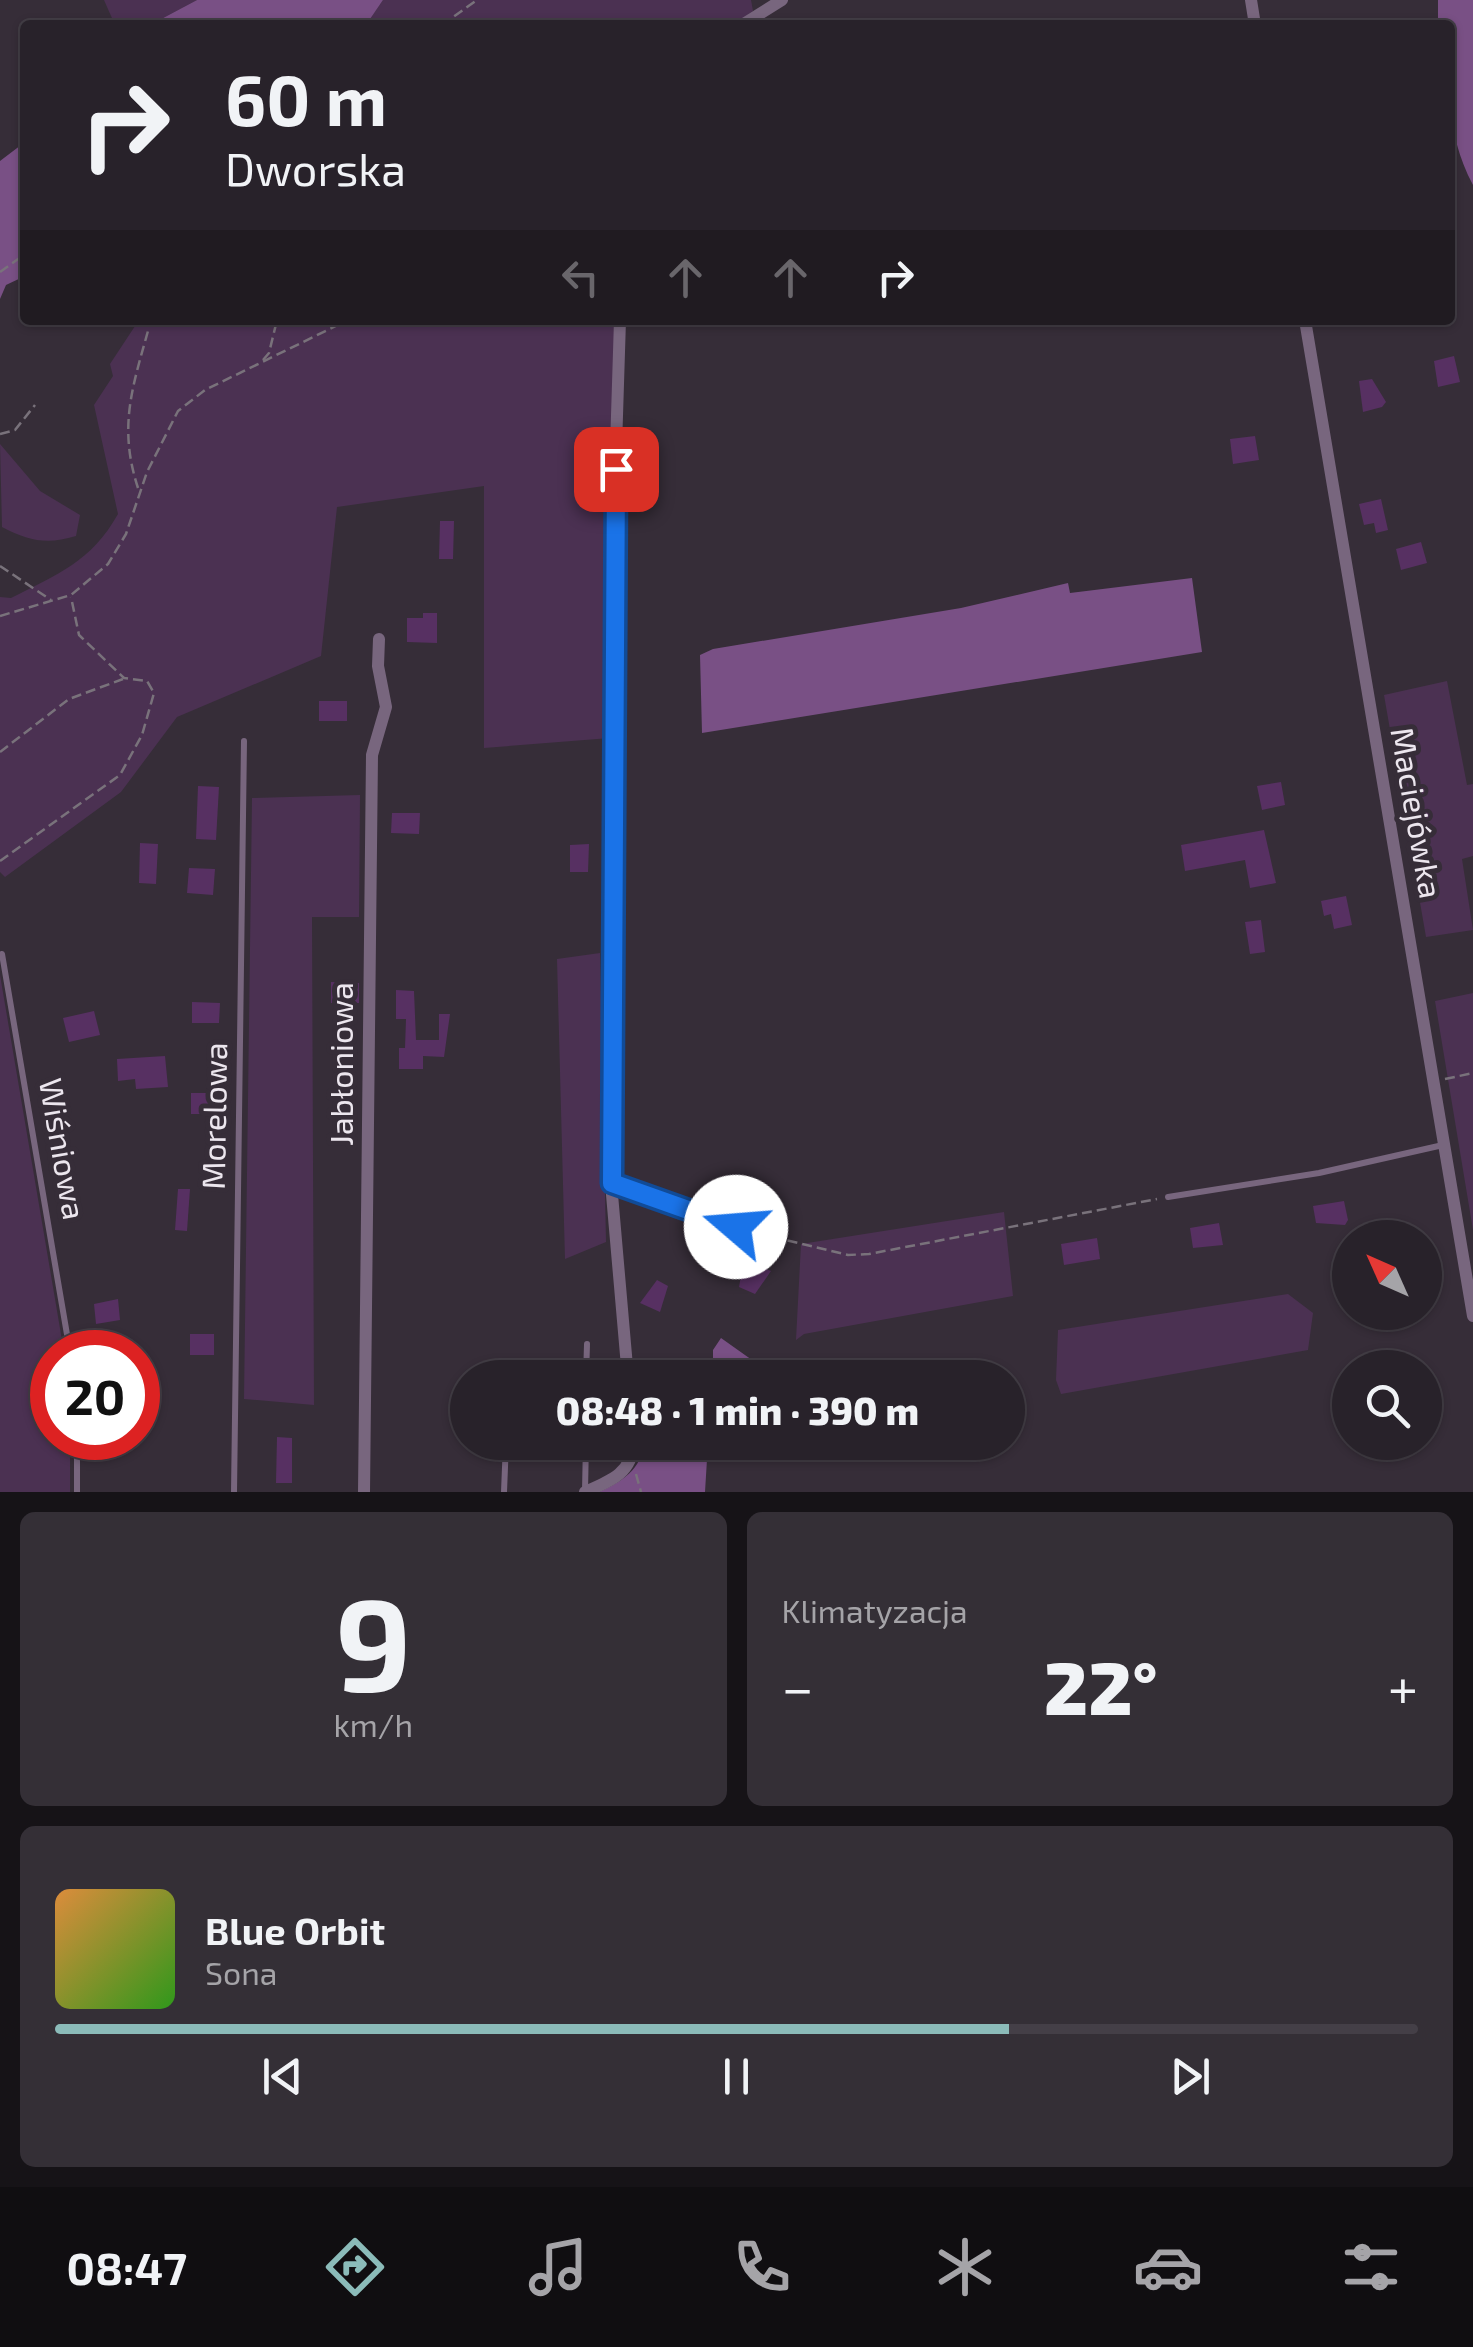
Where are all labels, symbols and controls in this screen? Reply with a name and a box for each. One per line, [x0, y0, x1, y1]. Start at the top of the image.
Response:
text: 60 m [225, 56, 387, 140]
icon: right [60, 60, 190, 190]
text: Dworska [225, 141, 406, 195]
icon: left [553, 250, 608, 305]
icon: ahead [658, 250, 713, 305]
icon: ahead [763, 250, 818, 305]
icon: right [868, 250, 923, 305]
pin [574, 427, 659, 512]
icon: arrive [589, 442, 644, 497]
street label: Maciejówka [1383, 724, 1452, 901]
street label: Jabłoniowa [321, 982, 359, 1146]
street label: Morelowa [193, 1042, 233, 1190]
street label: Wiśniowa [33, 1075, 95, 1222]
position arrow [684, 1175, 788, 1279]
north arrow [1332, 1220, 1442, 1330]
map controls [1332, 1220, 1442, 1460]
speed limit sign: 20 [30, 1330, 160, 1460]
button: search [1332, 1350, 1442, 1460]
text: 08:48 · 1 min · 390 m [556, 1387, 919, 1433]
text: 9 [335, 1562, 412, 1718]
text: Klimatyzacja [782, 1591, 968, 1629]
text: 22° [1044, 1640, 1158, 1730]
text: − [782, 1653, 814, 1719]
text: + [1388, 1653, 1418, 1719]
text: km/h [334, 1705, 413, 1743]
text: Blue Orbit [205, 1907, 385, 1953]
text: Sona [205, 1953, 277, 1991]
icon: previous [255, 2049, 310, 2104]
icon: pause [709, 2049, 764, 2104]
icon: next [1163, 2049, 1218, 2104]
icon: directions [320, 2232, 390, 2302]
icon: music [523, 2232, 593, 2302]
icon: phone [727, 2232, 797, 2302]
icon: climate [930, 2232, 1000, 2302]
icon: car [1133, 2232, 1203, 2302]
icon: filters [1336, 2232, 1406, 2302]
text: 08:47 [67, 2240, 187, 2294]

